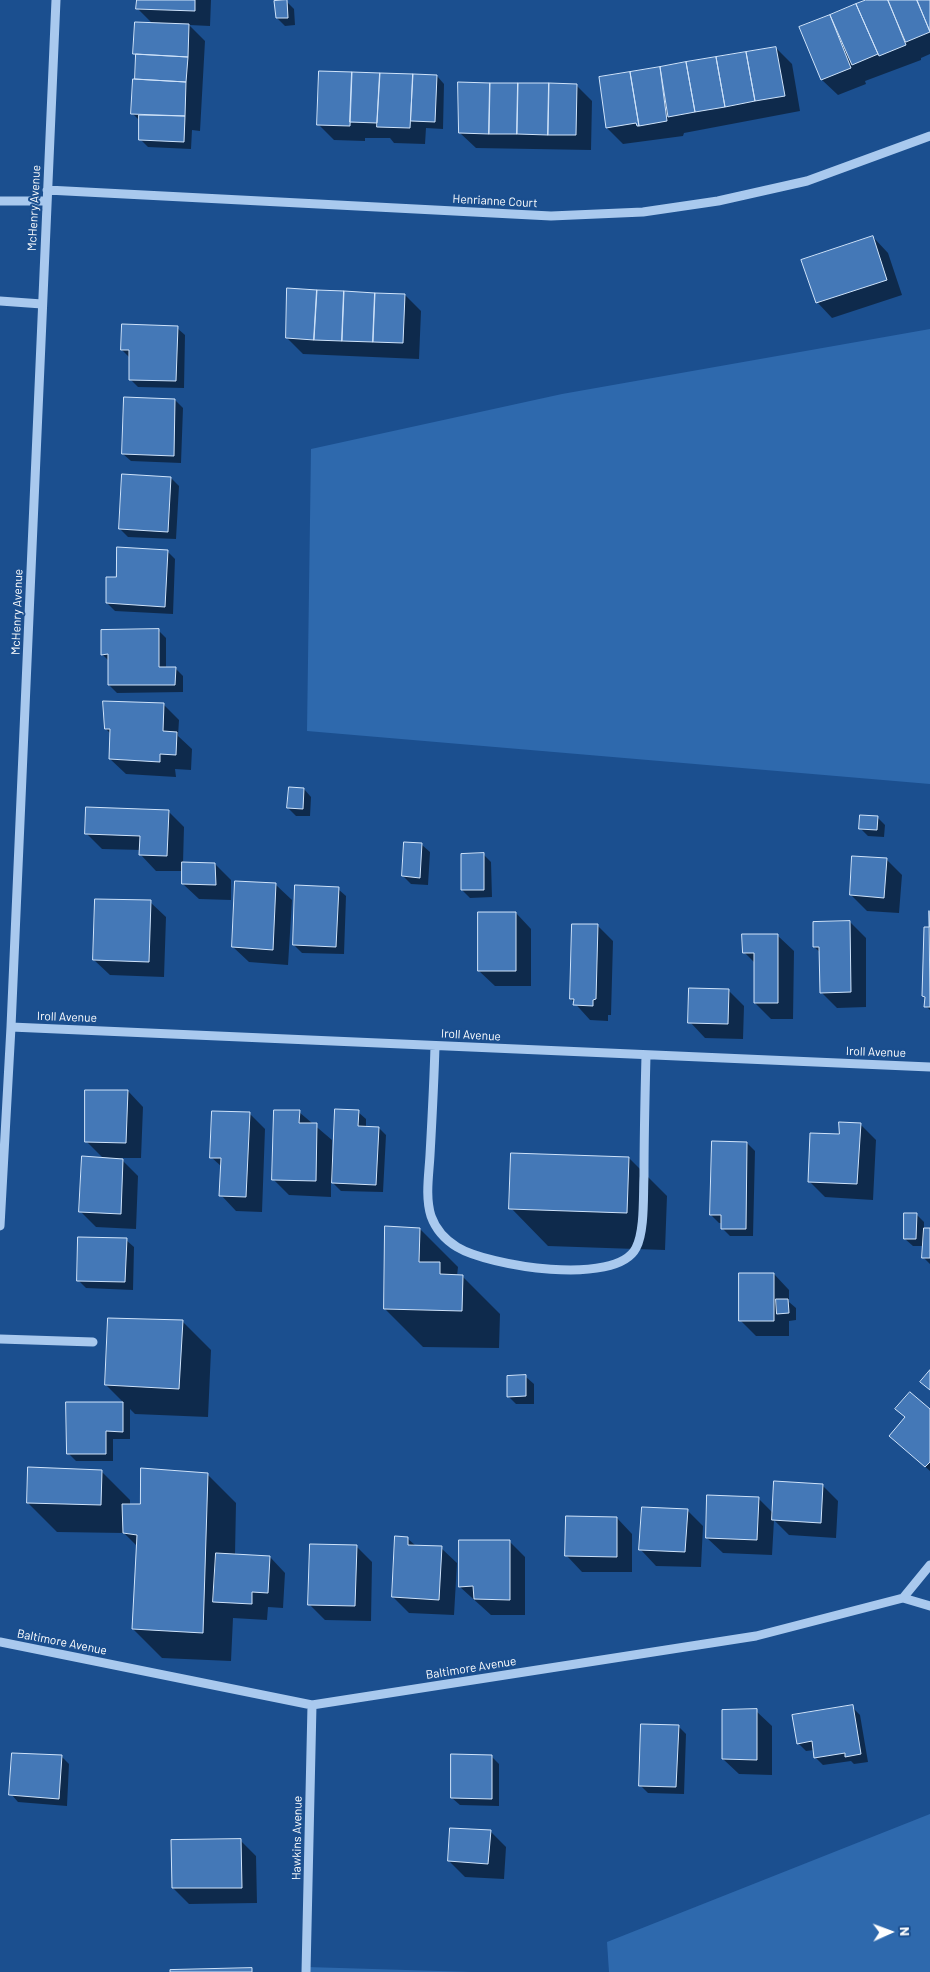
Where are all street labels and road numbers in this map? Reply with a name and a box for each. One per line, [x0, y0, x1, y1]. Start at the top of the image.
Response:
street label: McHenry Avenue [25, 165, 43, 251]
street label: Henrianne Court [452, 192, 538, 210]
street label: McHenry Avenue [8, 569, 26, 655]
street label: Iroll Avenue [37, 1009, 97, 1025]
street label: Iroll Avenue [441, 1026, 501, 1044]
street label: Iroll Avenue [846, 1044, 906, 1060]
street label: Baltimore Avenue [16, 1626, 108, 1658]
street label: Baltimore Avenue [425, 1654, 517, 1682]
street label: Hawkins Avenue [289, 1796, 305, 1880]

